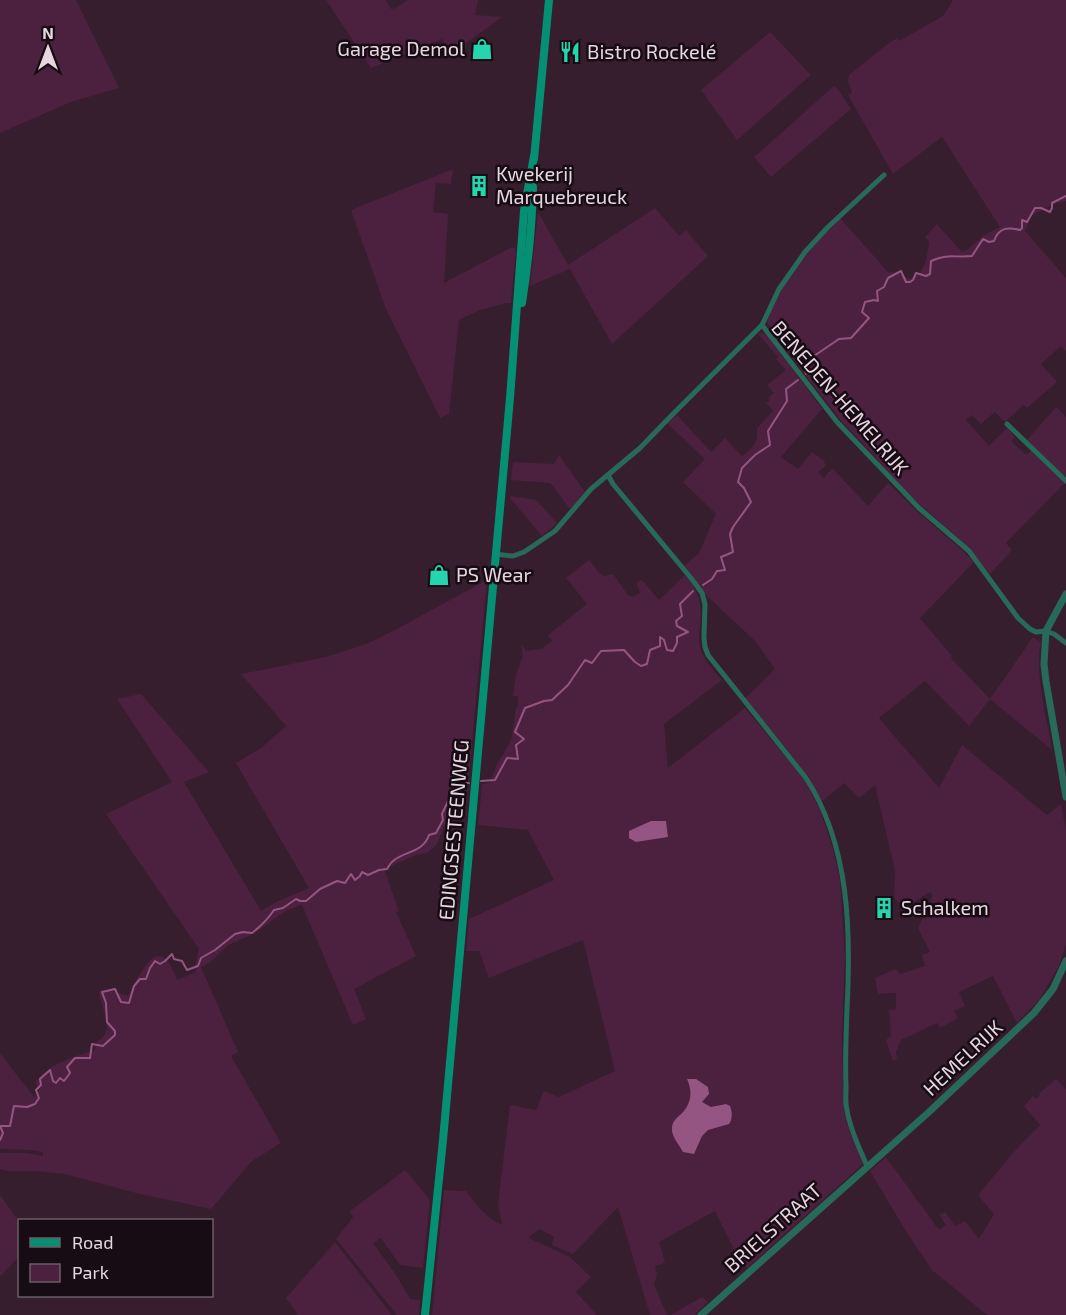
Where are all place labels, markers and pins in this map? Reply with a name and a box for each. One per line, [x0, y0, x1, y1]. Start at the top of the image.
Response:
place label: Garage Demol [337, 36, 465, 60]
shop icon: Garage Demol [470, 37, 494, 61]
place label: Bistro Rockelé [587, 39, 716, 63]
restaurant icon: Bistro Rockelé [558, 40, 582, 64]
place label: Kwekerij Marquebreuck [496, 161, 627, 208]
building icon: Kwekerij Marquebreuck [467, 174, 491, 198]
place label: PS Wear [456, 562, 532, 586]
shop icon: PS Wear [427, 563, 451, 587]
place label: Schalkem [901, 895, 989, 919]
building icon: Schalkem [872, 896, 896, 920]

